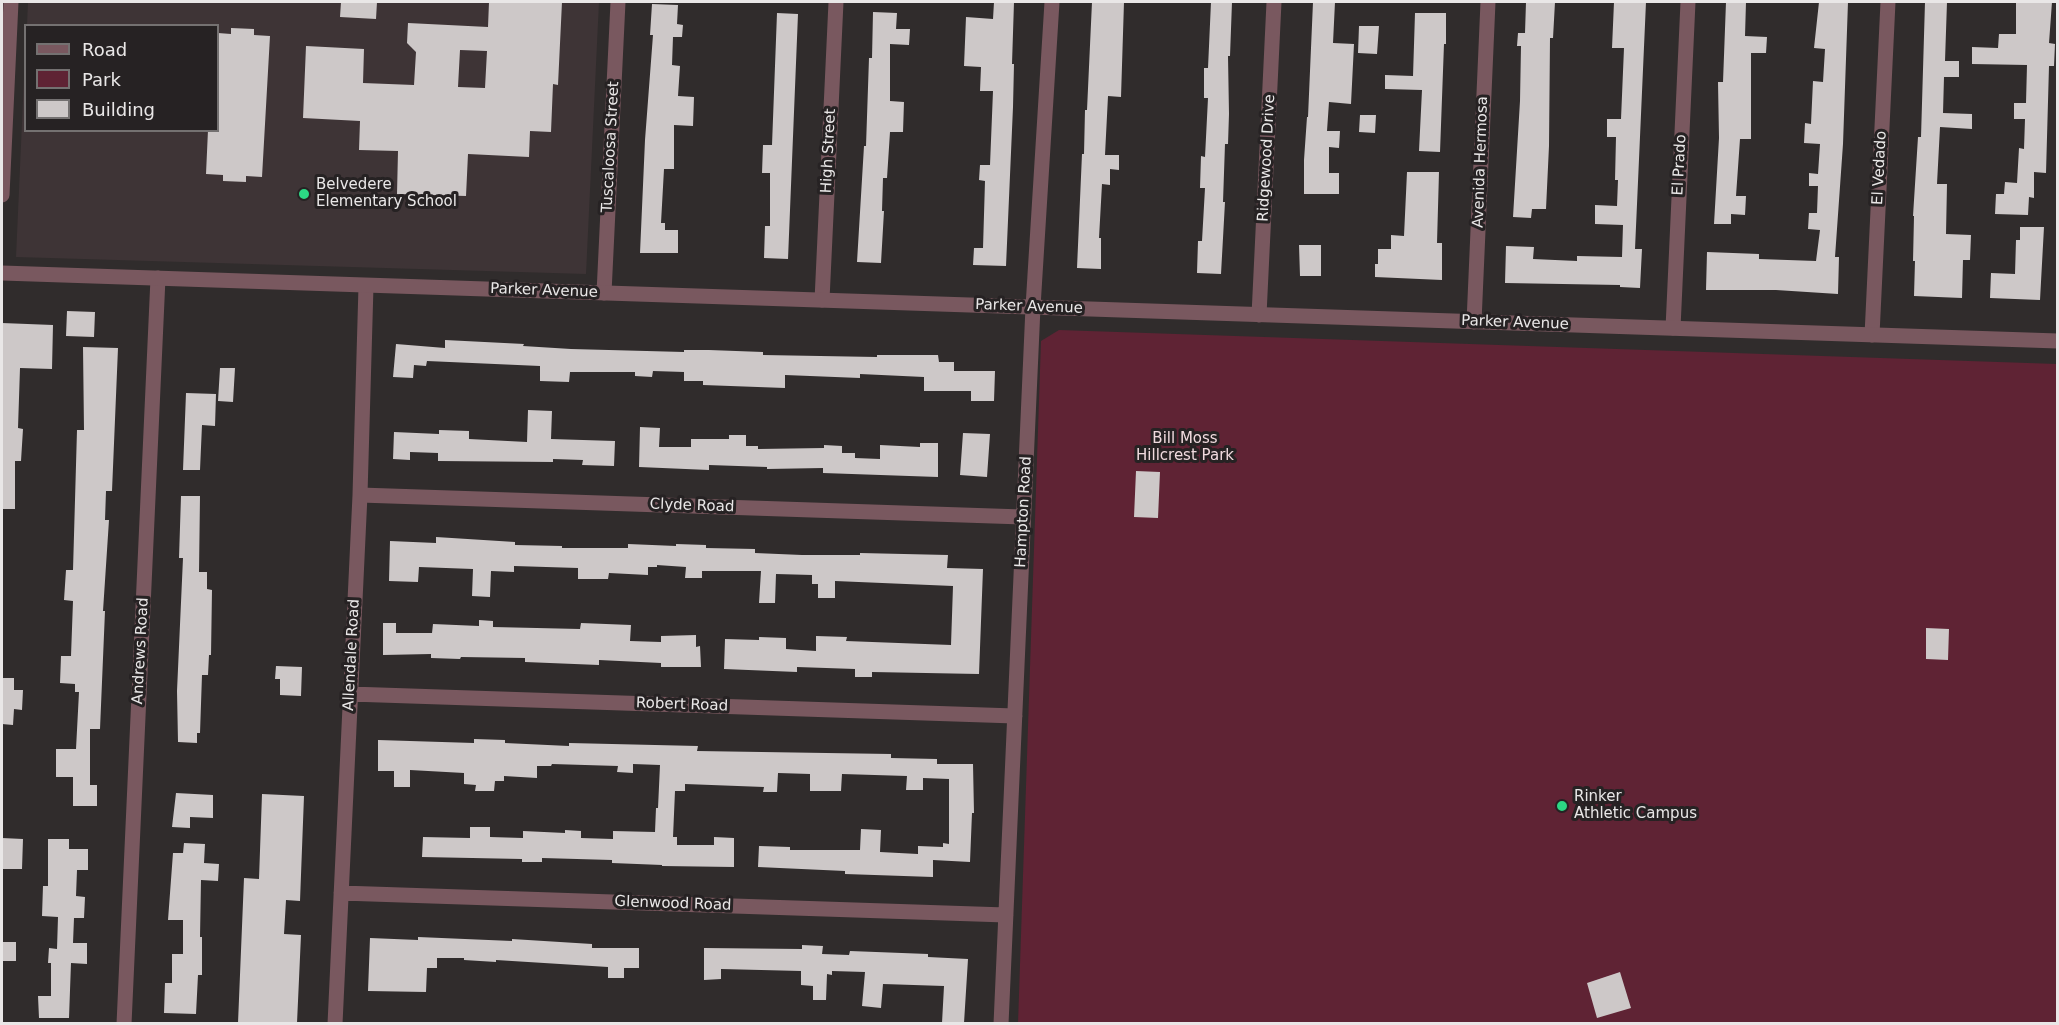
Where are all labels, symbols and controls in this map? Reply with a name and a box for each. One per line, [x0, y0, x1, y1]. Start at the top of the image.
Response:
legend [24, 24, 219, 132]
text: Road [82, 39, 127, 60]
text: Park [82, 69, 121, 90]
street label: Tuscaloosa Street [599, 81, 623, 213]
street label: Ridgewood Drive [1255, 94, 1279, 222]
street label: Avenida Hermosa [1470, 96, 1492, 228]
text: Building [82, 99, 155, 120]
street label: High Street [818, 108, 840, 194]
street label: El Vedado [1869, 131, 1891, 205]
street label: El Prado [1669, 134, 1691, 196]
place label: Belvedere Elementary School [316, 176, 457, 211]
marker: Belvedere Elementary School [297, 187, 311, 201]
street label: Parker Avenue [490, 280, 598, 302]
street label: Parker Avenue [975, 296, 1083, 318]
street label: Parker Avenue [1461, 312, 1569, 334]
park label: Bill Moss Hillcrest Park [1136, 430, 1234, 465]
street label: Hampton Road [1012, 456, 1036, 568]
street label: Clyde Road [649, 496, 735, 516]
street label: Andrews Road [129, 597, 153, 705]
street label: Allendale Road [340, 599, 364, 711]
street label: Robert Road [636, 694, 728, 716]
place label: Rinker Athletic Campus [1574, 788, 1697, 823]
marker: Rinker Athletic Campus [1555, 799, 1569, 813]
street label: Glenwood Road [614, 893, 732, 915]

